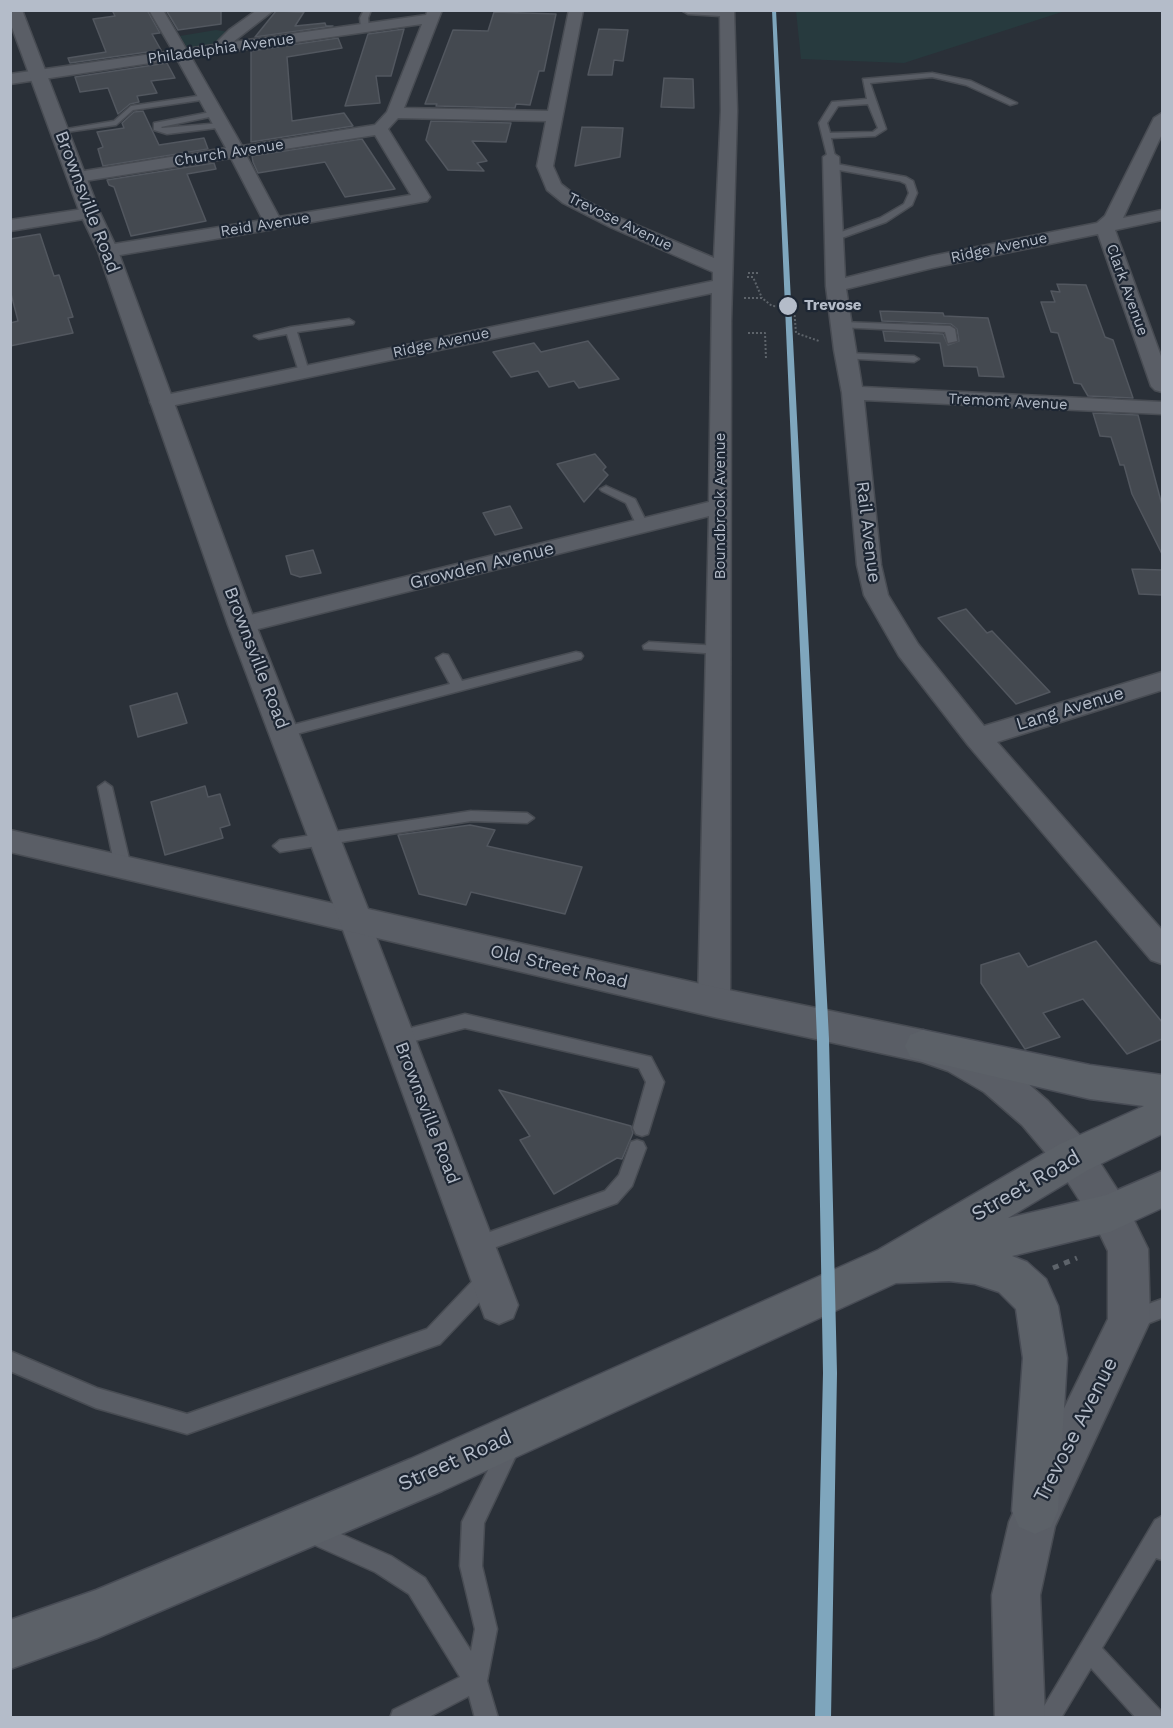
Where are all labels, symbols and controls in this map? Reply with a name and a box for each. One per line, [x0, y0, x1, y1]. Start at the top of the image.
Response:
street label: Philadelphia Avenue [147, 30, 295, 68]
street label: Brownsville Road [50, 128, 124, 276]
street label: Church Avenue [173, 135, 285, 171]
street label: Trevose Avenue [565, 189, 675, 255]
street label: Reid Avenue [219, 209, 311, 241]
street label: Ridge Avenue [949, 229, 1049, 267]
street label: Clark Avenue [1102, 242, 1152, 338]
marker: Trevose [777, 295, 799, 317]
place label: Trevose [804, 297, 862, 315]
street label: Ridge Avenue [391, 324, 491, 362]
street label: Tremont Avenue [948, 390, 1068, 414]
street label: Boundbrook Avenue [712, 433, 730, 579]
street label: Rail Avenue [851, 480, 885, 584]
street label: Growden Avenue [408, 538, 556, 594]
street label: Brownsville Road [219, 584, 293, 732]
street label: Lang Avenue [1014, 682, 1126, 736]
street label: Old Street Road [488, 941, 630, 993]
street label: Brownsville Road [390, 1039, 464, 1187]
street label: Street Road [967, 1145, 1085, 1227]
street label: Trevose Avenue [1029, 1353, 1123, 1507]
street label: Street Road [394, 1425, 516, 1497]

